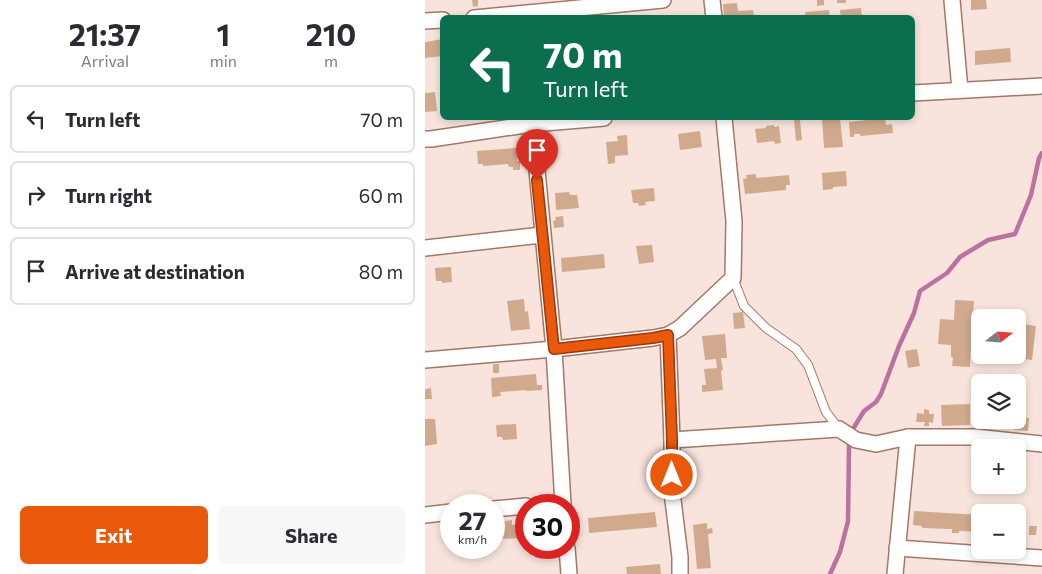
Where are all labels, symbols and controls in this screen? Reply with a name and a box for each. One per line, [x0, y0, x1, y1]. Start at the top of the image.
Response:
text: 21:37 [69, 15, 141, 52]
text: 1 [217, 15, 230, 52]
text: 210 [306, 15, 356, 52]
text: 70 m [543, 32, 623, 75]
icon: left [460, 35, 525, 100]
text: Arrival [81, 51, 129, 70]
text: min [210, 51, 237, 70]
text: m [324, 51, 338, 70]
text: Turn left [543, 75, 628, 102]
icon: left [22, 105, 50, 133]
text: Turn left [65, 108, 140, 131]
text: 70 m [360, 108, 403, 131]
pin [516, 129, 558, 180]
icon: arrive [523, 136, 551, 164]
icon: right [22, 181, 50, 209]
text: Turn right [65, 184, 152, 207]
text: 60 m [359, 184, 403, 207]
icon: arrive [22, 257, 50, 285]
text: Arrive at destination [65, 260, 245, 283]
text: 80 m [359, 260, 403, 283]
north arrow [971, 309, 1026, 364]
map controls [971, 309, 1026, 559]
button: layers [971, 374, 1026, 429]
button: + [971, 439, 1026, 494]
position arrow [645, 448, 697, 500]
speed limit sign: 30 [515, 494, 580, 559]
button: − [971, 504, 1026, 559]
text: 27 [459, 505, 486, 535]
button: Exit [20, 506, 208, 564]
button: Share [218, 506, 405, 564]
text: km/h [458, 532, 487, 546]

